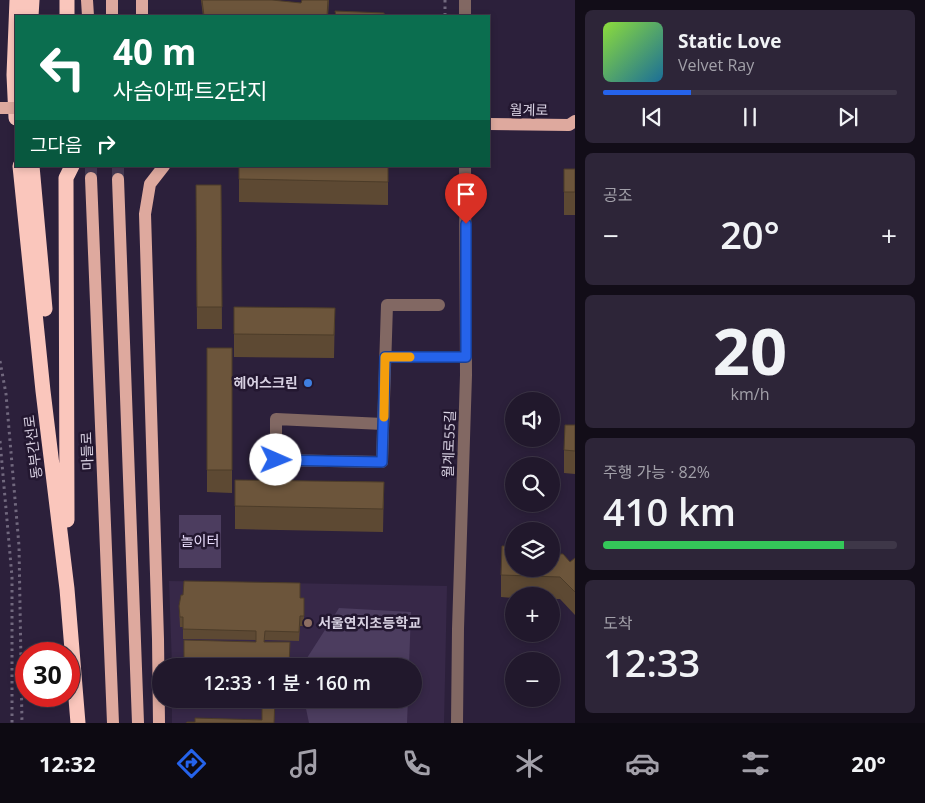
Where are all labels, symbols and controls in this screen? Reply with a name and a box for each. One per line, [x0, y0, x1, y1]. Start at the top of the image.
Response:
text: 40 m [113, 28, 196, 75]
text: Static Love [678, 28, 781, 54]
icon: left [30, 35, 95, 100]
text: Velvet Ray [678, 54, 754, 76]
text: 사슴아파트2단지 [113, 75, 267, 105]
street label: 월계로 [510, 100, 549, 119]
icon: previous [638, 103, 666, 131]
icon: pause [736, 103, 764, 131]
icon: next [834, 103, 862, 131]
icon: right [92, 130, 120, 158]
text: 그다음 [30, 132, 82, 158]
pin [445, 173, 487, 224]
icon: arrive [452, 180, 480, 208]
text: 공조 [603, 184, 632, 206]
text: 20° [720, 208, 780, 260]
text: − [603, 216, 619, 254]
text: + [881, 216, 897, 254]
text: 20 [713, 306, 787, 394]
place label: 헤어스크린 [234, 373, 298, 392]
marker: 헤어스크린 [302, 377, 314, 389]
text: km/h [731, 383, 769, 405]
map controls [505, 392, 560, 707]
button: sound [505, 392, 560, 447]
street label: 월계로55길 [438, 410, 459, 478]
street label: 동부간선로 [19, 414, 46, 480]
street label: 마들로 [76, 431, 97, 471]
position arrow [249, 433, 301, 485]
button: search [505, 457, 560, 512]
text: 주행 가능 · 82% [603, 461, 710, 483]
text: 410 km [603, 485, 736, 537]
button: layers [505, 522, 560, 577]
park label: 놀이터 [181, 531, 219, 550]
button: + [505, 587, 560, 642]
text: 도착 [603, 612, 632, 634]
place label: 서울연지초등학교 [318, 613, 421, 632]
marker: 서울연지초등학교 [302, 617, 314, 629]
text: 12:33 [603, 636, 700, 688]
speed limit sign: 30 [15, 642, 80, 707]
button: − [505, 652, 560, 707]
text: 12:33 · 1 분 · 160 m [203, 670, 371, 696]
icon: directions [174, 746, 209, 781]
icon: music [287, 746, 322, 781]
icon: phone [399, 746, 434, 781]
icon: climate [512, 746, 547, 781]
icon: car [625, 746, 660, 781]
icon: filters [738, 746, 773, 781]
text: 12:32 [39, 748, 96, 778]
text: 20° [851, 748, 886, 778]

